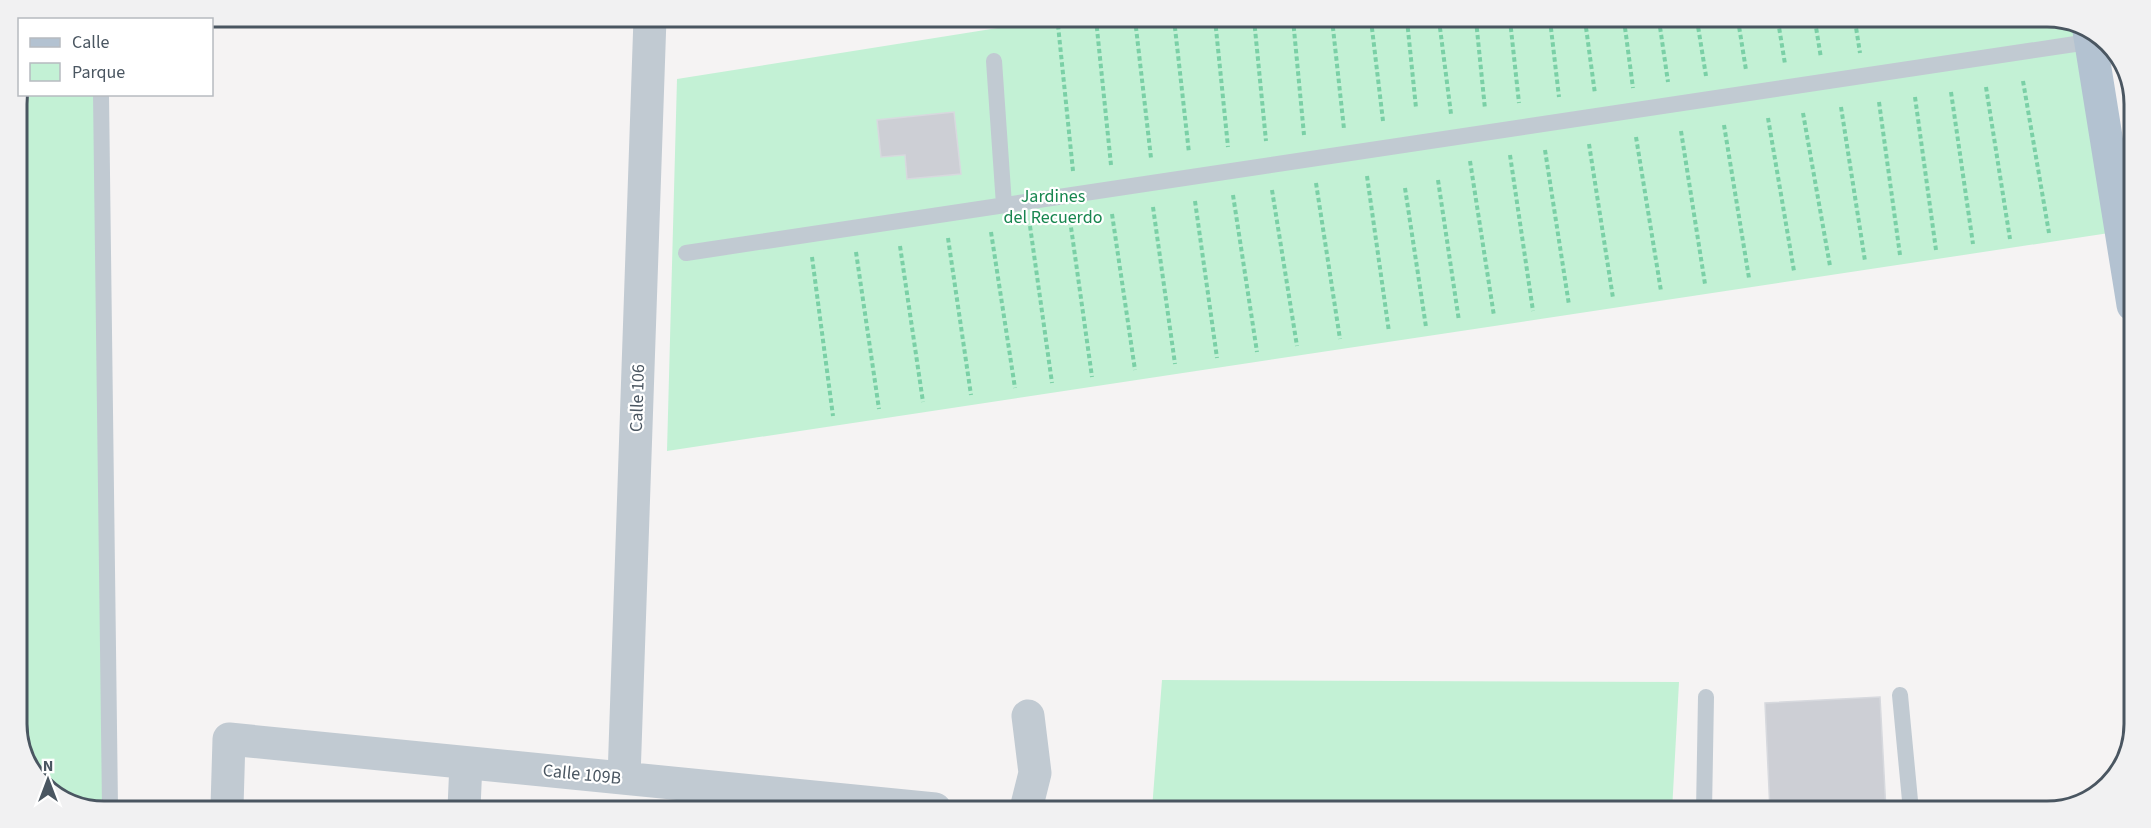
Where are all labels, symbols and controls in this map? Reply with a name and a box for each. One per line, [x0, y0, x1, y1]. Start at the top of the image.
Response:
legend [18, 18, 213, 96]
text: Calle [72, 30, 110, 55]
text: Parque [72, 60, 125, 85]
park label: Jardines del Recuerdo [1004, 184, 1102, 230]
street label: Calle 106 [624, 364, 651, 432]
north arrow [18, 750, 78, 810]
text: N [43, 755, 53, 777]
street label: Calle 109B [542, 758, 622, 791]

